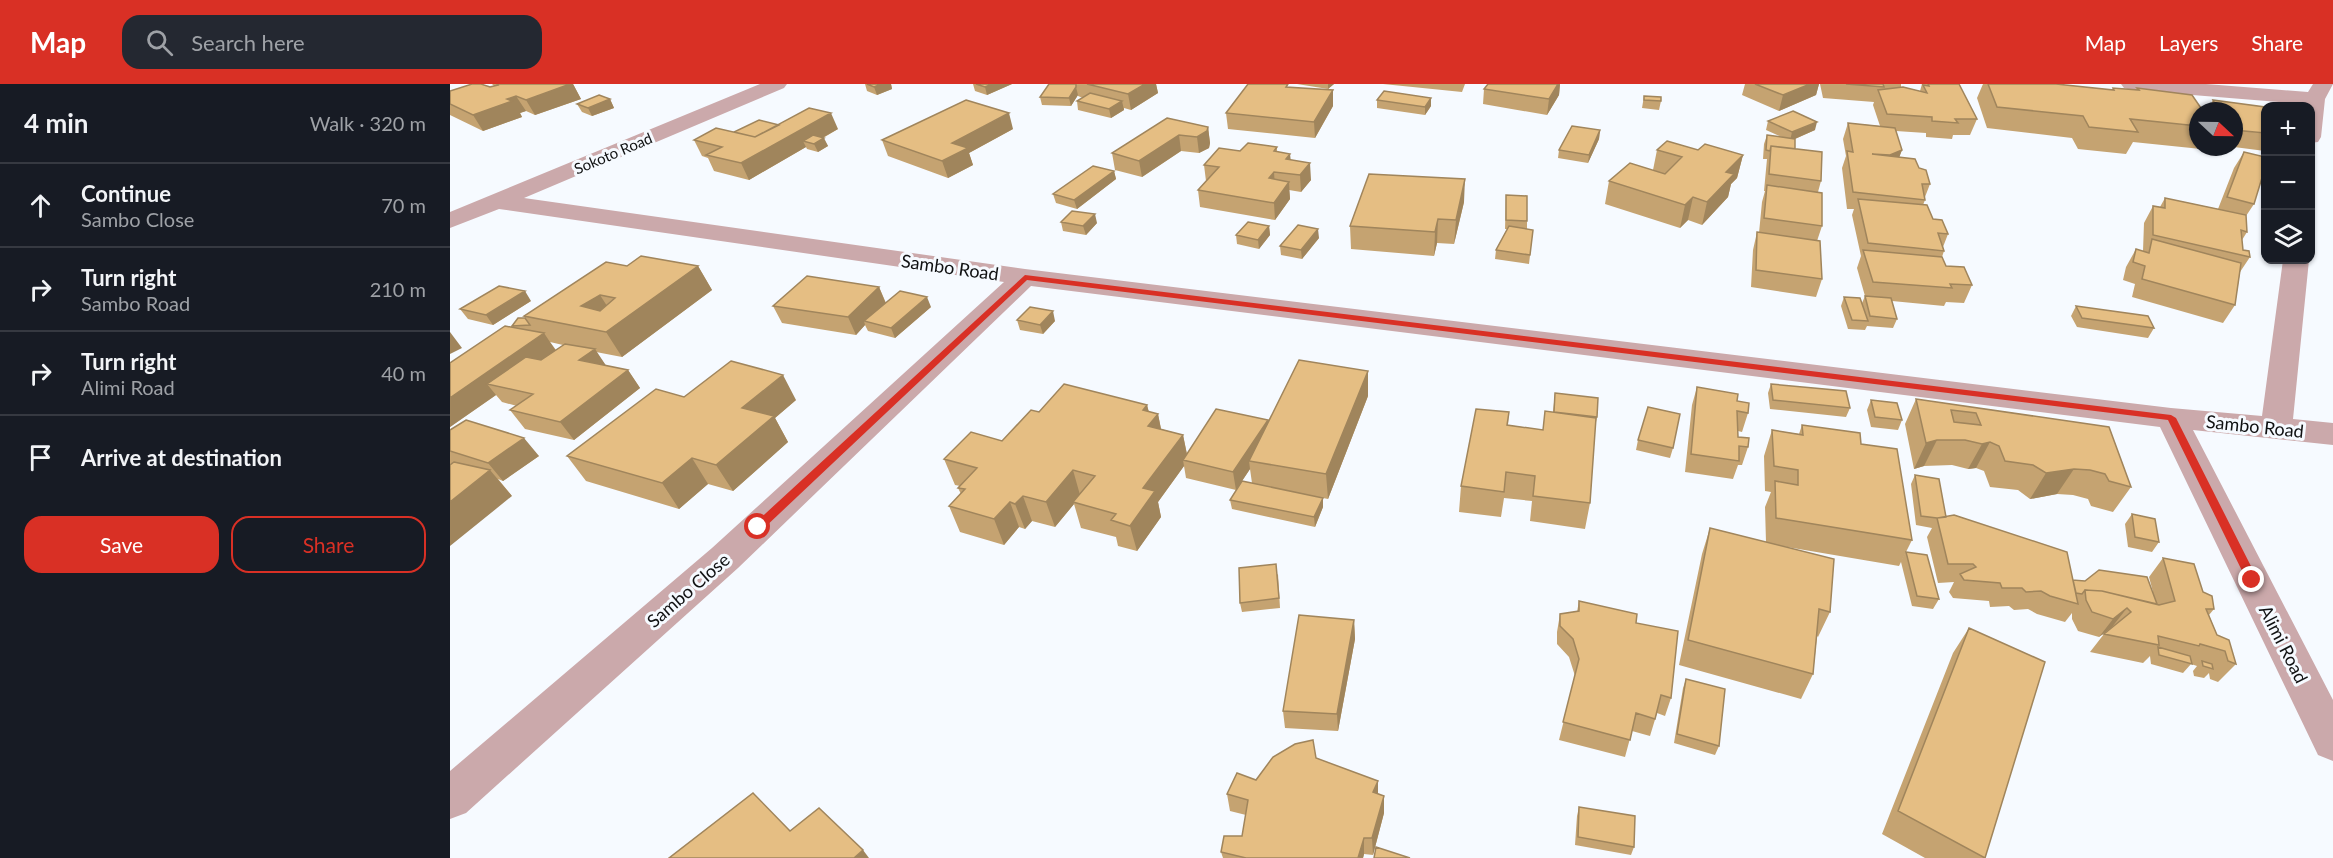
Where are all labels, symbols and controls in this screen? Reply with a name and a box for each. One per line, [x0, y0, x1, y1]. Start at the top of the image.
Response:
search box [122, 15, 542, 69]
text: Map [30, 25, 86, 59]
icon: search [143, 26, 176, 59]
text: Search here [191, 29, 305, 56]
text: Map [2085, 30, 2126, 55]
text: Layers [2159, 30, 2218, 55]
text: Share [2251, 30, 2303, 55]
north arrow [2189, 102, 2243, 156]
map controls [2261, 102, 2315, 264]
button: + [2261, 102, 2315, 156]
text: 4 min [24, 107, 88, 139]
text: Walk · 320 m [310, 111, 426, 135]
street label: Sokoto Road [571, 128, 655, 178]
button: − [2261, 156, 2315, 210]
text: Continue [81, 180, 171, 207]
icon: ahead [24, 189, 57, 222]
text: 70 m [381, 193, 426, 217]
text: Sambo Close [81, 207, 194, 231]
button: layers [2261, 210, 2315, 264]
street label: Sambo Road [900, 249, 1000, 285]
text: Turn right [81, 264, 176, 291]
icon: right [24, 273, 57, 306]
text: 210 m [370, 277, 426, 301]
text: Sambo Road [81, 291, 190, 315]
text: Turn right [81, 348, 176, 375]
icon: right [24, 357, 57, 390]
text: 40 m [381, 361, 426, 385]
text: Alimi Road [81, 375, 175, 399]
street label: Sambo Road [2205, 410, 2305, 442]
icon: arrive [24, 441, 57, 474]
text: Arrive at destination [81, 444, 282, 471]
route start [744, 513, 770, 539]
button: Save [24, 516, 219, 573]
button: Share [231, 516, 426, 573]
street label: Sambo Close [642, 548, 734, 632]
route end [2238, 566, 2264, 592]
street label: Alimi Road [2255, 601, 2313, 687]

